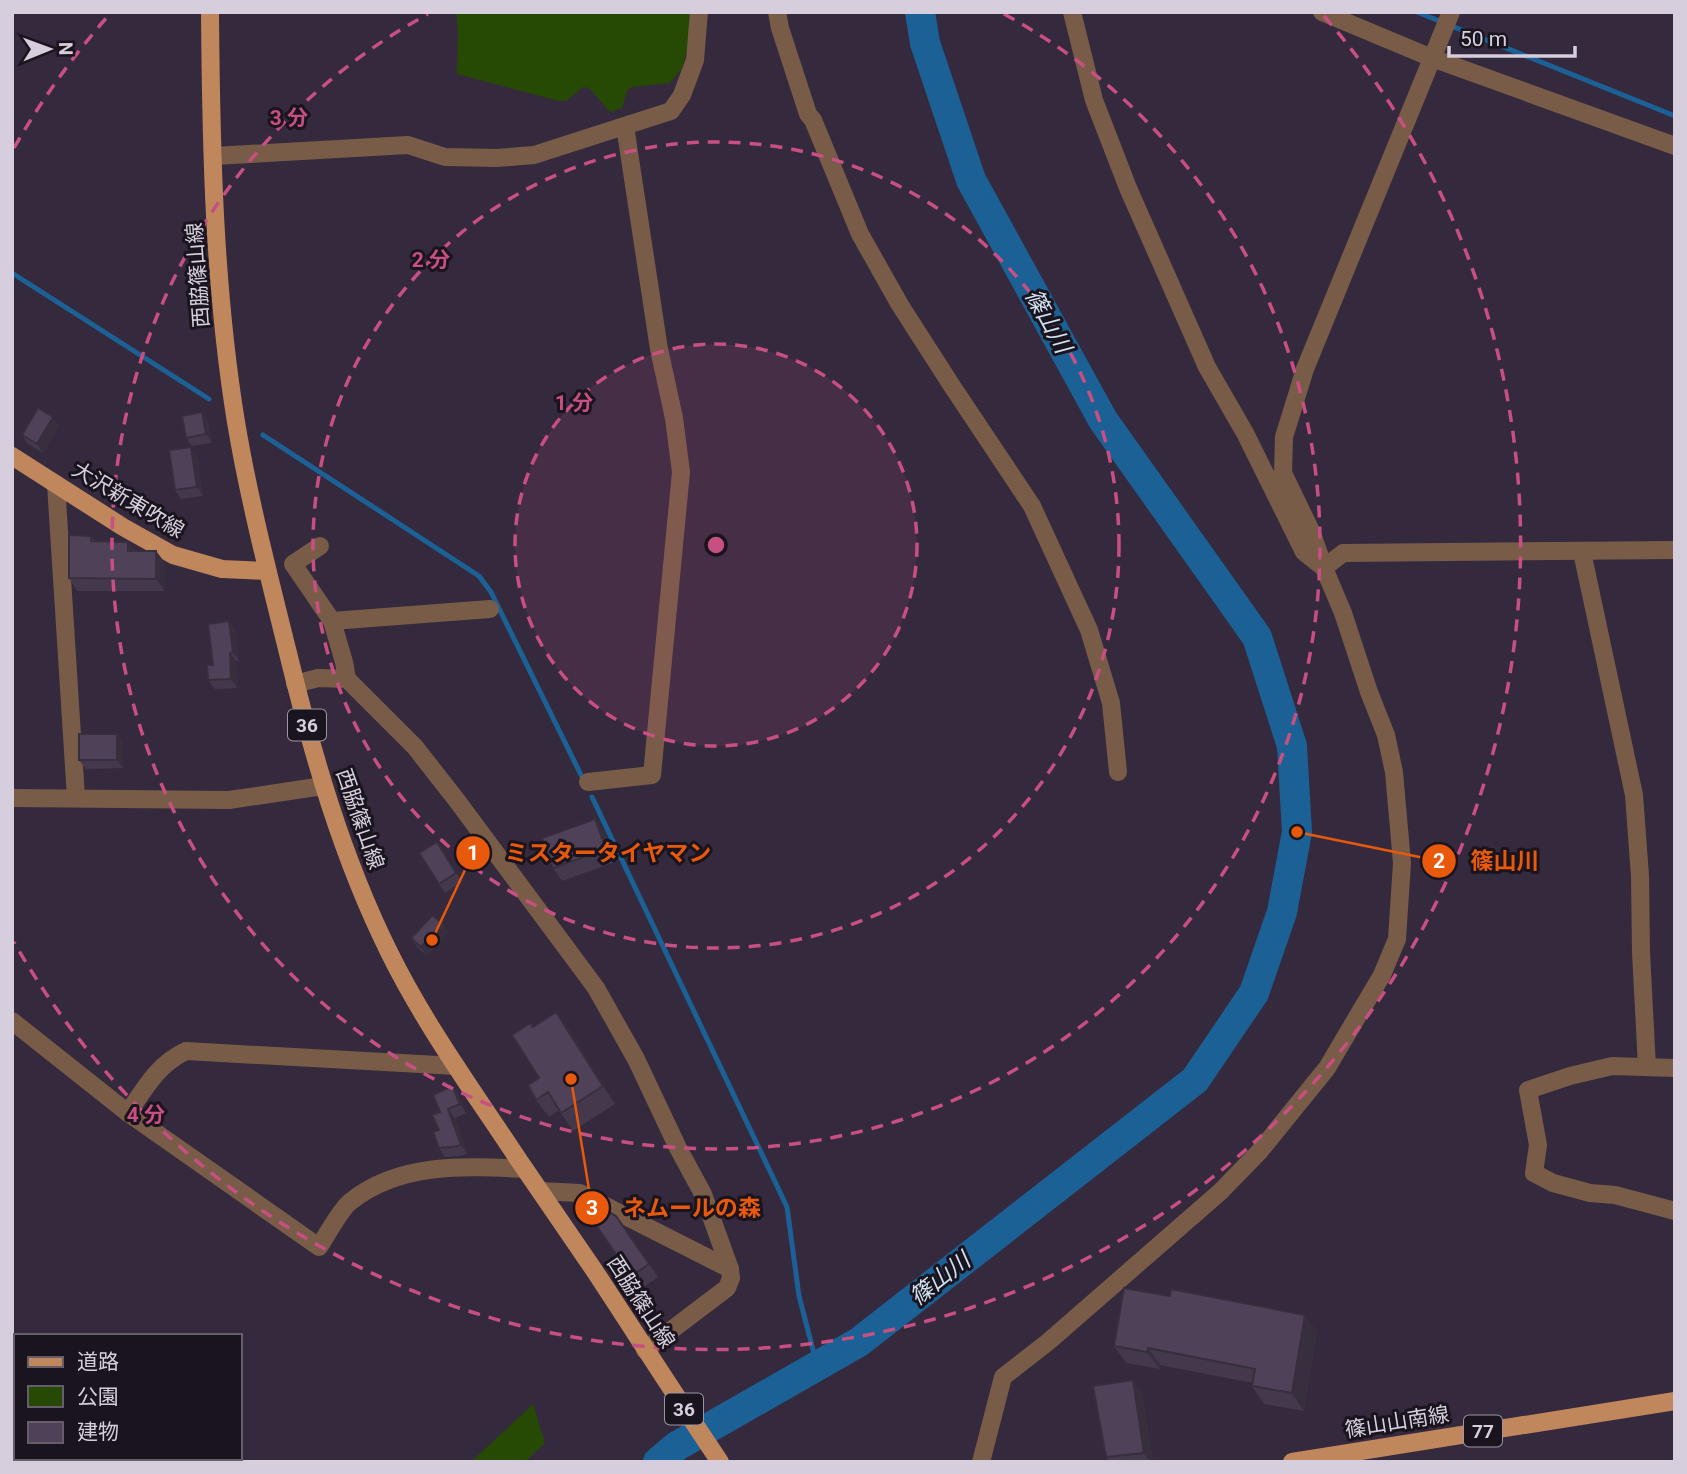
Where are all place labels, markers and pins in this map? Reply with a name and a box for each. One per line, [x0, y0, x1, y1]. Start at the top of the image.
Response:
centre of rings [704, 533, 728, 557]
callout: ミスタータイヤマン [456, 831, 726, 875]
callout: 篠山川 [1421, 839, 1553, 883]
callout: ネムールの森 [574, 1186, 775, 1230]

